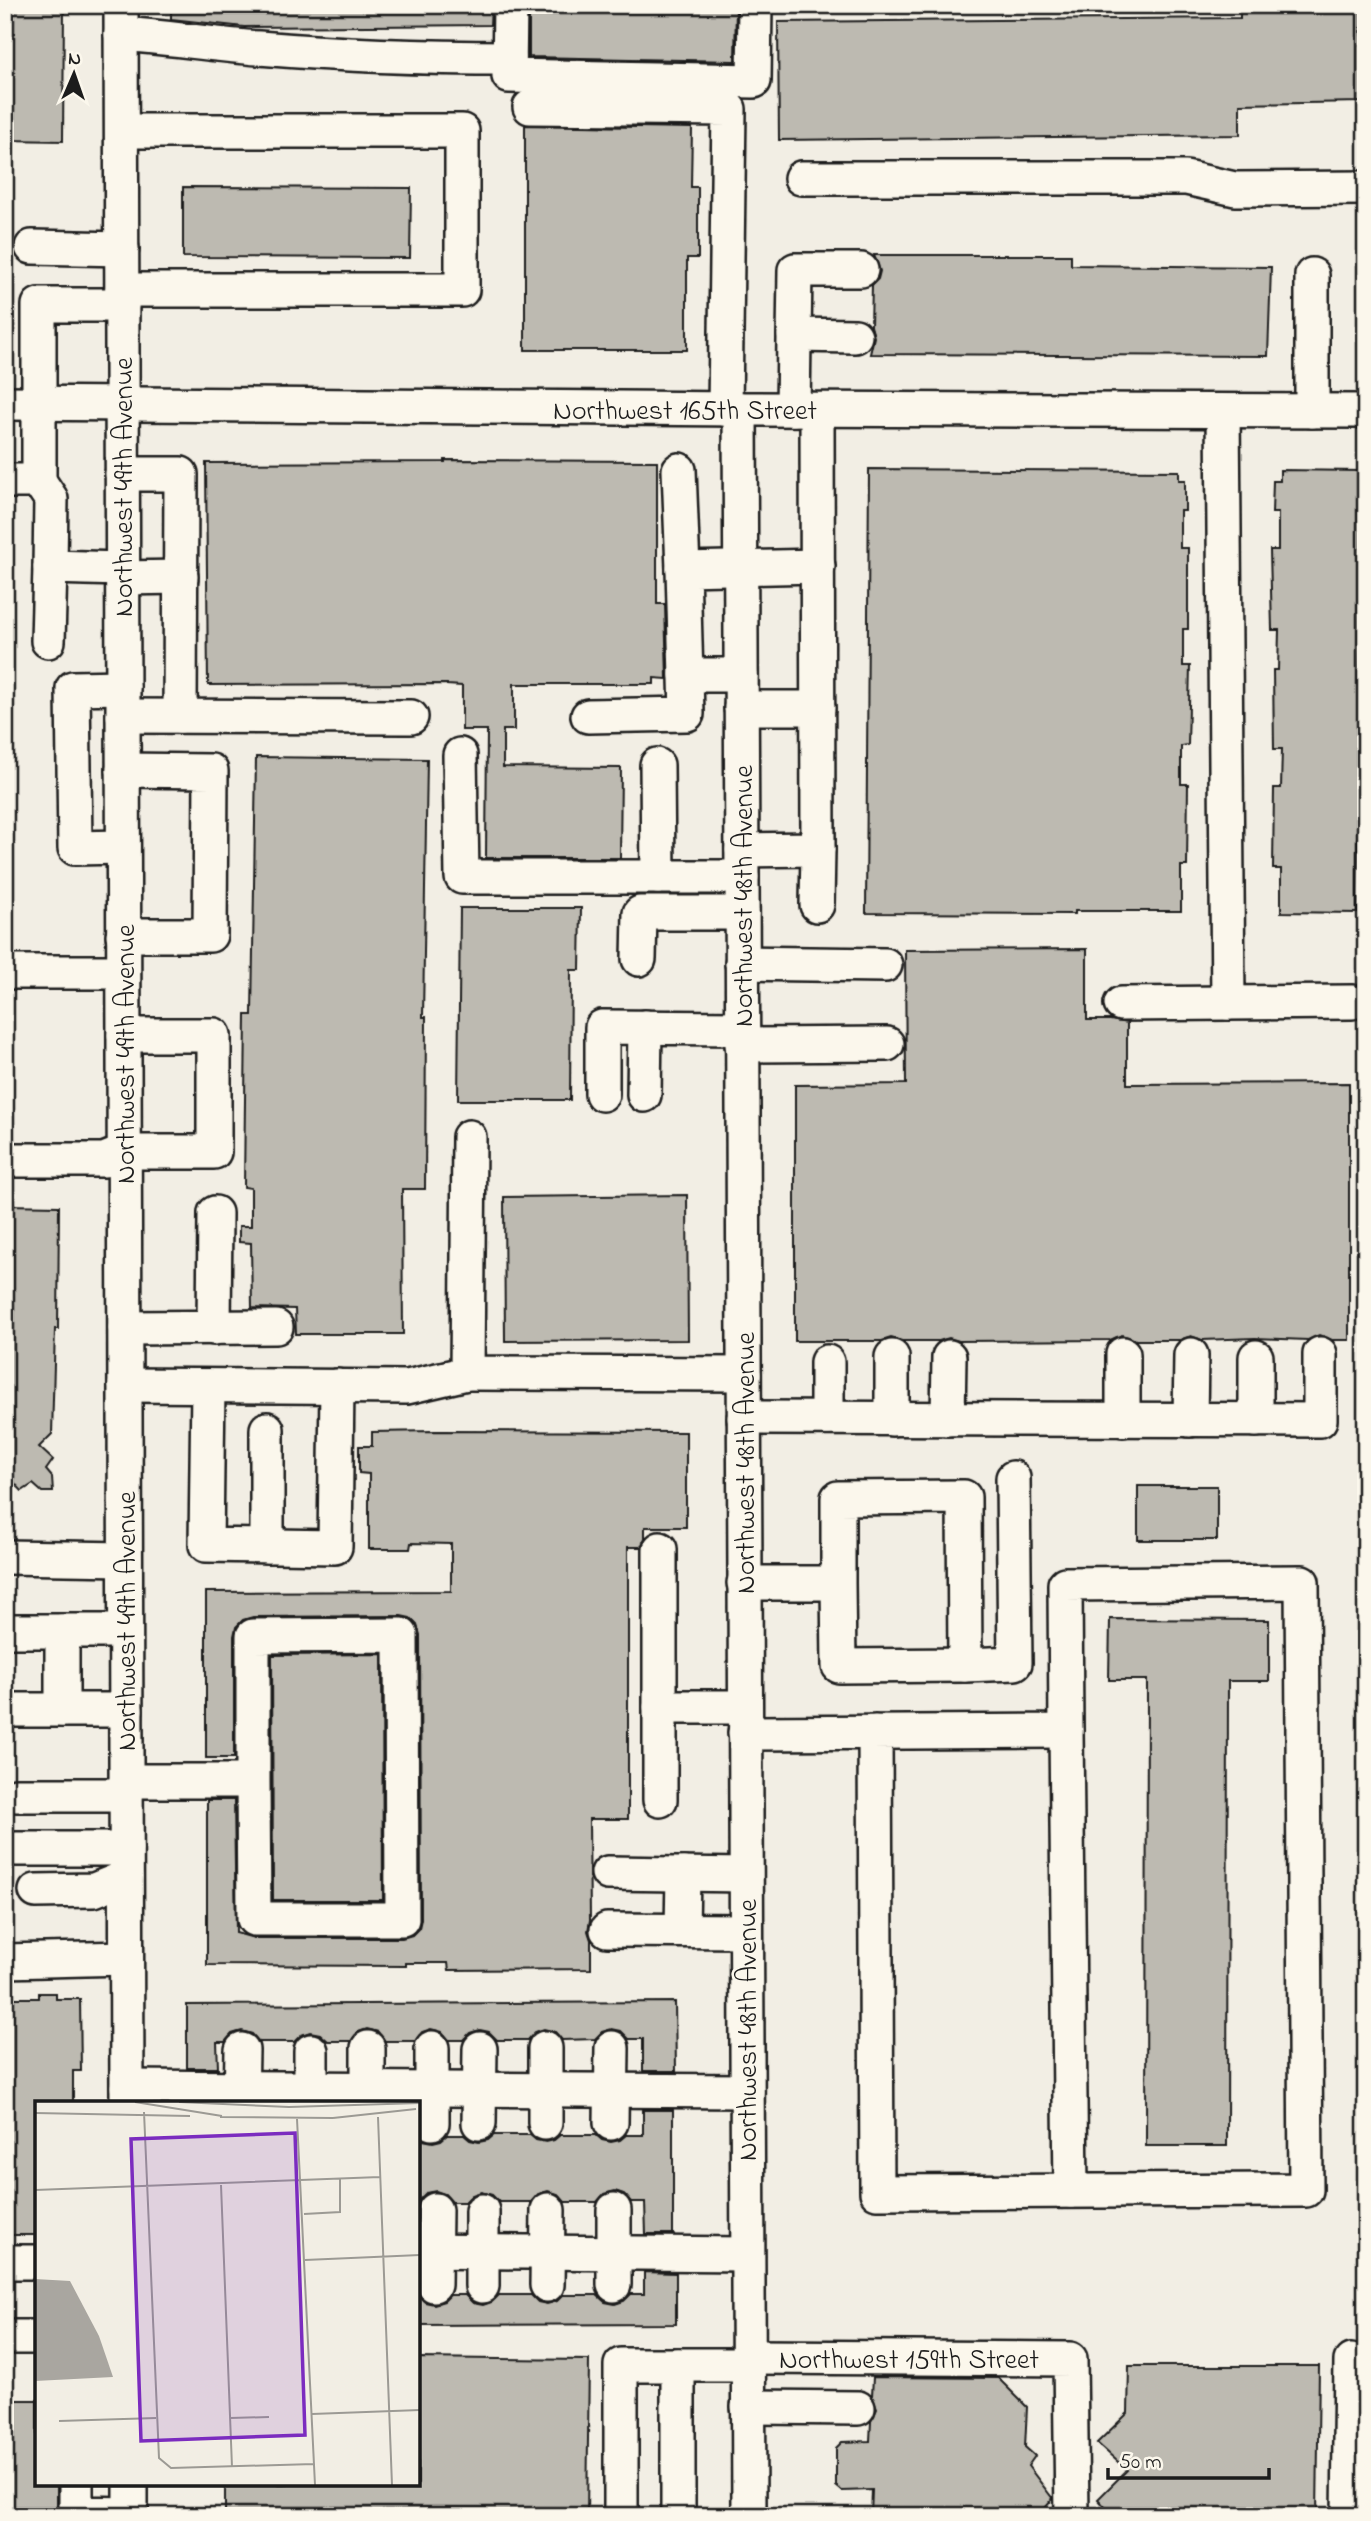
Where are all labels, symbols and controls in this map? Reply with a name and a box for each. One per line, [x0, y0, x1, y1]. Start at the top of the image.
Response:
north arrow [38, 38, 108, 108]
text: N [68, 46, 82, 73]
street label: Northwest 49th Avenue [105, 357, 146, 617]
street label: Northwest 165th Street [553, 392, 817, 433]
street label: Northwest 48th Avenue [725, 765, 766, 1027]
street label: Northwest 49th Avenue [107, 924, 148, 1184]
street label: Northwest 48th Avenue [727, 1332, 768, 1594]
street label: Northwest 49th Avenue [108, 1491, 149, 1751]
street label: Northwest 48th Avenue [729, 1899, 770, 2161]
inset map [35, 2101, 420, 2486]
street label: Northwest 159th Street [779, 2341, 1039, 2382]
scale bar [1108, 2437, 1270, 2481]
text: 50 m [1119, 2448, 1162, 2478]

